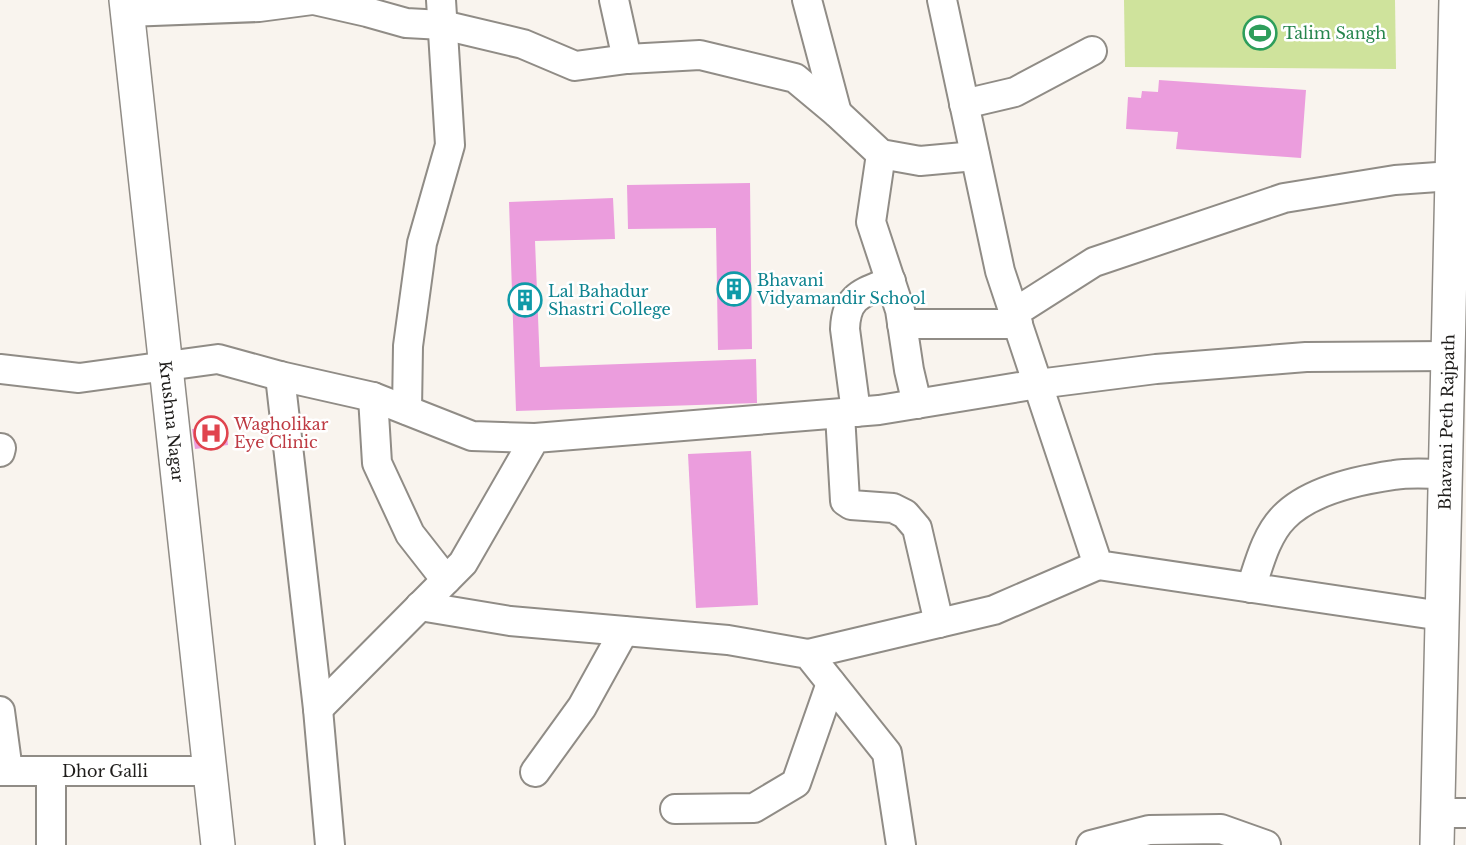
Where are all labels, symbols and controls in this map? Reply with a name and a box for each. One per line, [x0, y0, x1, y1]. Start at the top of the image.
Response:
sports icon: Talim Sangh [1242, 15, 1278, 51]
place label: Talim Sangh [1283, 23, 1386, 43]
place label: Bhavani Vidyamandir School [756, 270, 926, 308]
building icon: Bhavani Vidyamandir School [716, 271, 752, 307]
place label: Lal Bahadur Shastri College [548, 281, 671, 319]
building icon: Lal Bahadur Shastri College [507, 282, 543, 318]
street label: Bhavani Peth Rajpath [1435, 334, 1458, 510]
street label: Krushna Nagar [155, 360, 188, 484]
place label: Wagholikar Eye Clinic [233, 414, 329, 452]
hospital icon: Wagholikar Eye Clinic [193, 415, 229, 451]
street label: Dhor Galli [62, 761, 149, 781]

